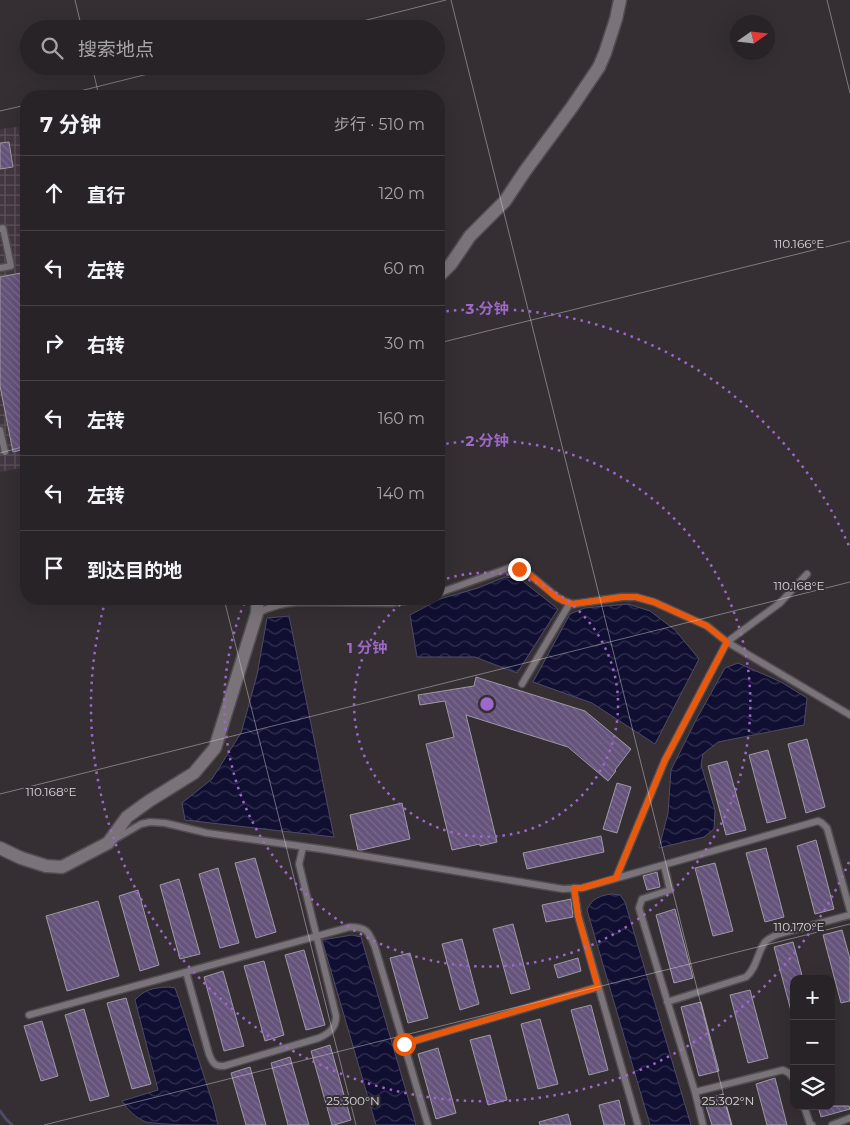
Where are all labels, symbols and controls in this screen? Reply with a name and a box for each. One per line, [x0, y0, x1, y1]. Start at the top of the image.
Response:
north arrow [730, 15, 775, 60]
search box [20, 20, 445, 75]
icon: search [38, 34, 66, 62]
text: 搜索地点 [78, 38, 154, 61]
text: 7 分钟 [40, 112, 101, 137]
text: 步行 · 510 m [334, 115, 425, 134]
icon: ahead [40, 179, 68, 207]
text: 直行 [87, 184, 125, 207]
text: 120 m [378, 184, 425, 203]
text: 110.166°E [774, 236, 824, 251]
icon: left [40, 254, 68, 282]
text: 左转 [87, 259, 125, 282]
text: 60 m [383, 259, 425, 278]
text: 3 分钟 [464, 299, 509, 318]
icon: right [40, 329, 68, 357]
text: 右转 [87, 334, 125, 357]
text: 30 m [384, 334, 425, 353]
icon: left [40, 404, 68, 432]
text: 左转 [87, 409, 125, 432]
text: 160 m [378, 409, 425, 428]
text: 2 分钟 [465, 431, 509, 450]
icon: left [40, 479, 68, 507]
text: 左转 [87, 484, 125, 507]
text: 140 m [377, 484, 425, 503]
icon: arrive [40, 554, 68, 582]
route end [508, 558, 531, 581]
text: 到达目的地 [87, 559, 182, 582]
text: 110.168°E [773, 578, 825, 593]
text: 1 分钟 [347, 638, 387, 657]
centre of rings [478, 695, 496, 713]
text: 110.168°E [25, 784, 77, 799]
text: 110.170°E [773, 919, 825, 934]
map controls [790, 975, 835, 1110]
button: + [790, 975, 835, 1020]
button: − [790, 1020, 835, 1065]
route start [393, 1033, 416, 1056]
button: layers [790, 1065, 835, 1110]
text: 25.300°N [326, 1093, 380, 1108]
text: 25.302°N [702, 1093, 754, 1108]

